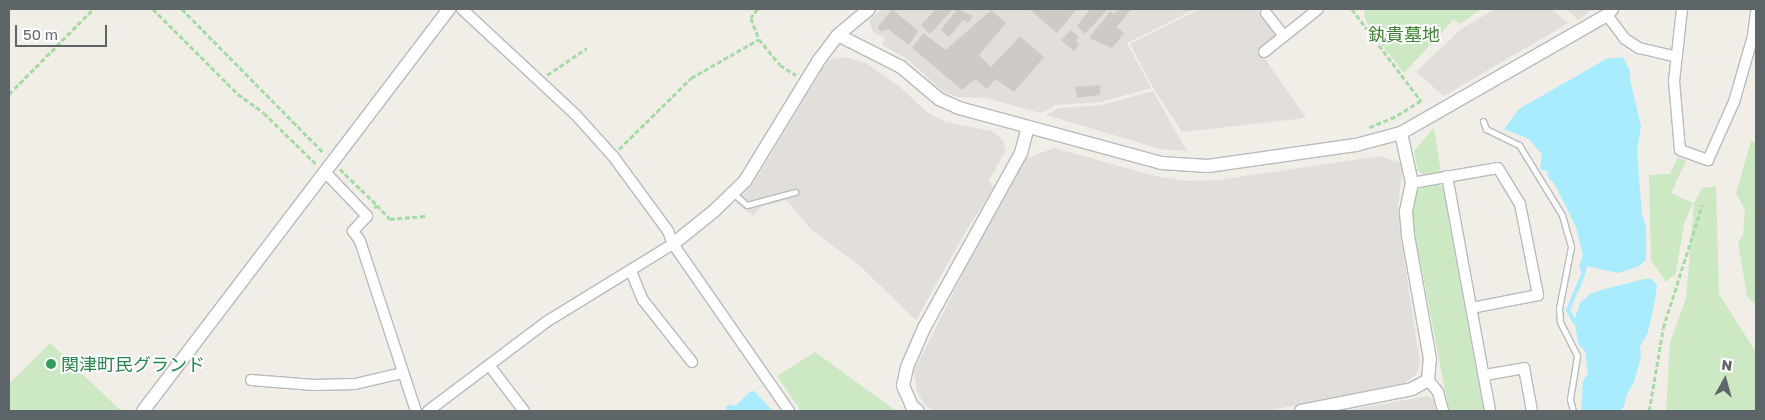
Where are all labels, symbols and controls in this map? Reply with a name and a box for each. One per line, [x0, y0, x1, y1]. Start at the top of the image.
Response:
scale bar [18, 15, 110, 47]
park label: 釻貴墓地 [1368, 23, 1440, 45]
text: 50 m [23, 25, 58, 43]
place label: 関津町民グランド [61, 353, 205, 375]
north arrow [1700, 355, 1750, 405]
text: N [1721, 356, 1733, 374]
marker: 関津町民グランド [45, 358, 57, 370]

